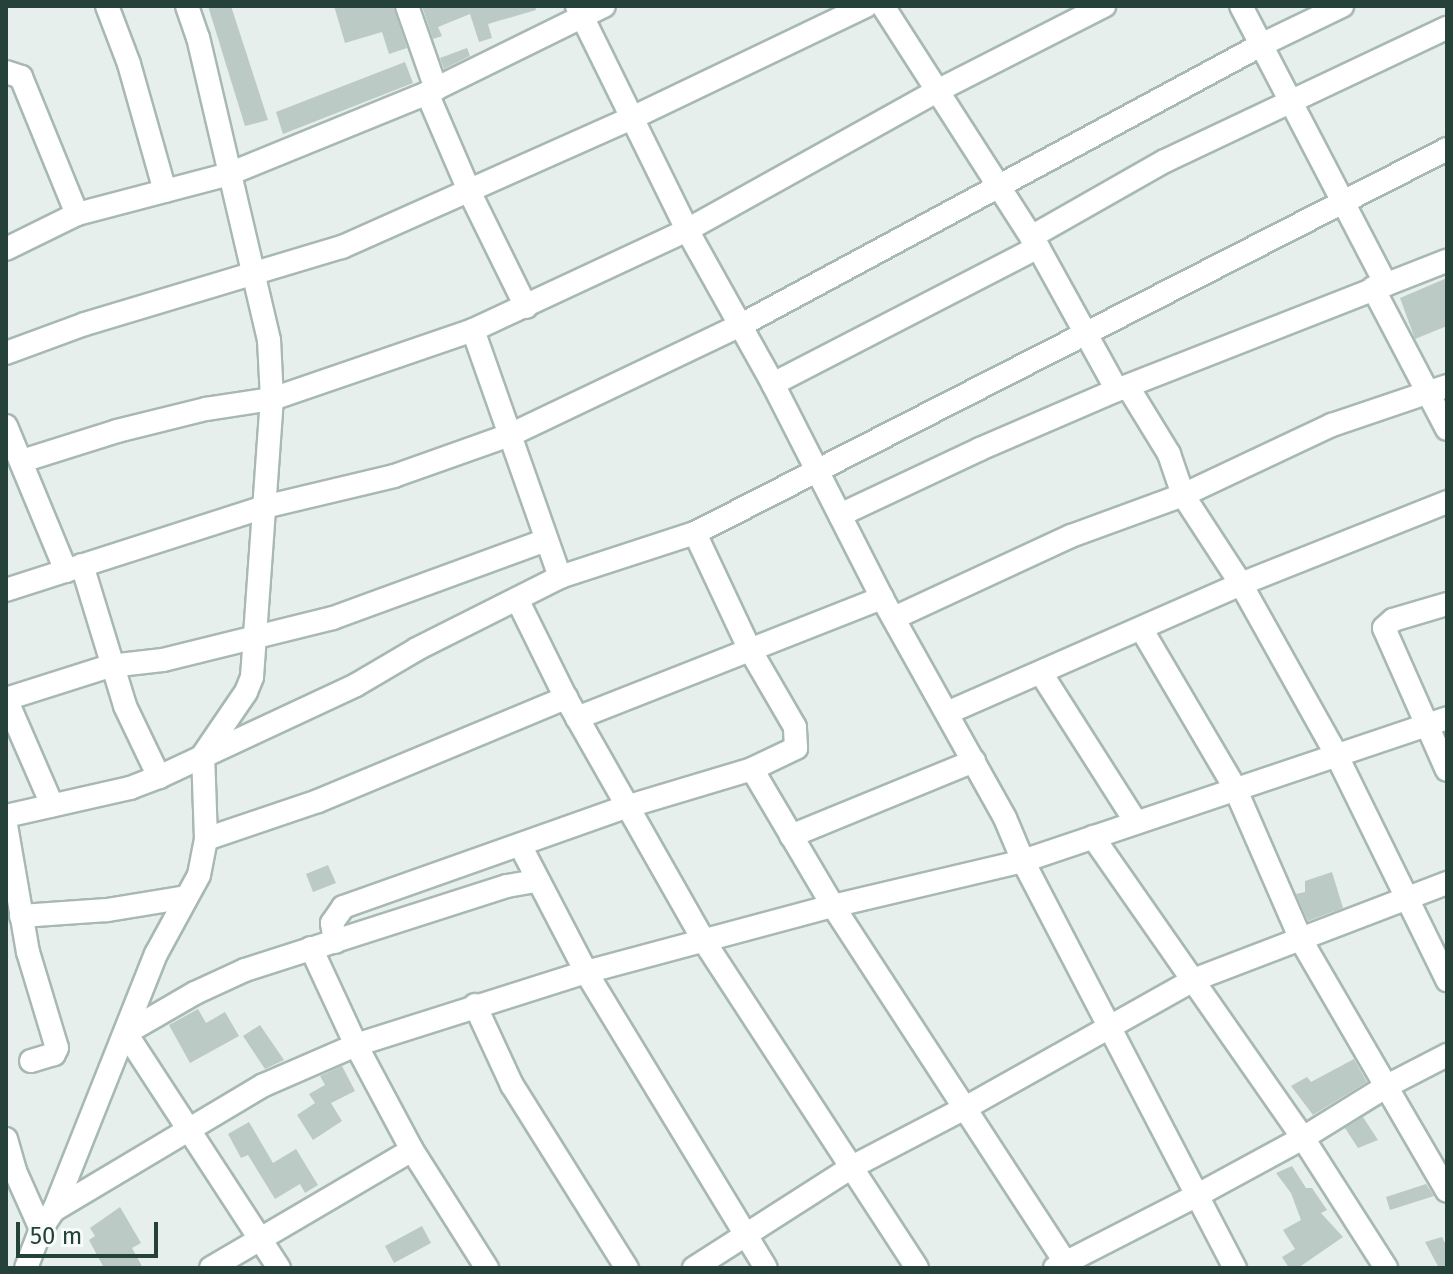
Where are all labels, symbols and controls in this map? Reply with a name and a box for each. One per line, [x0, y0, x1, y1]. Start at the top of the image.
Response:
scale bar [20, 1206, 162, 1256]
text: 50 m [30, 1222, 82, 1250]

